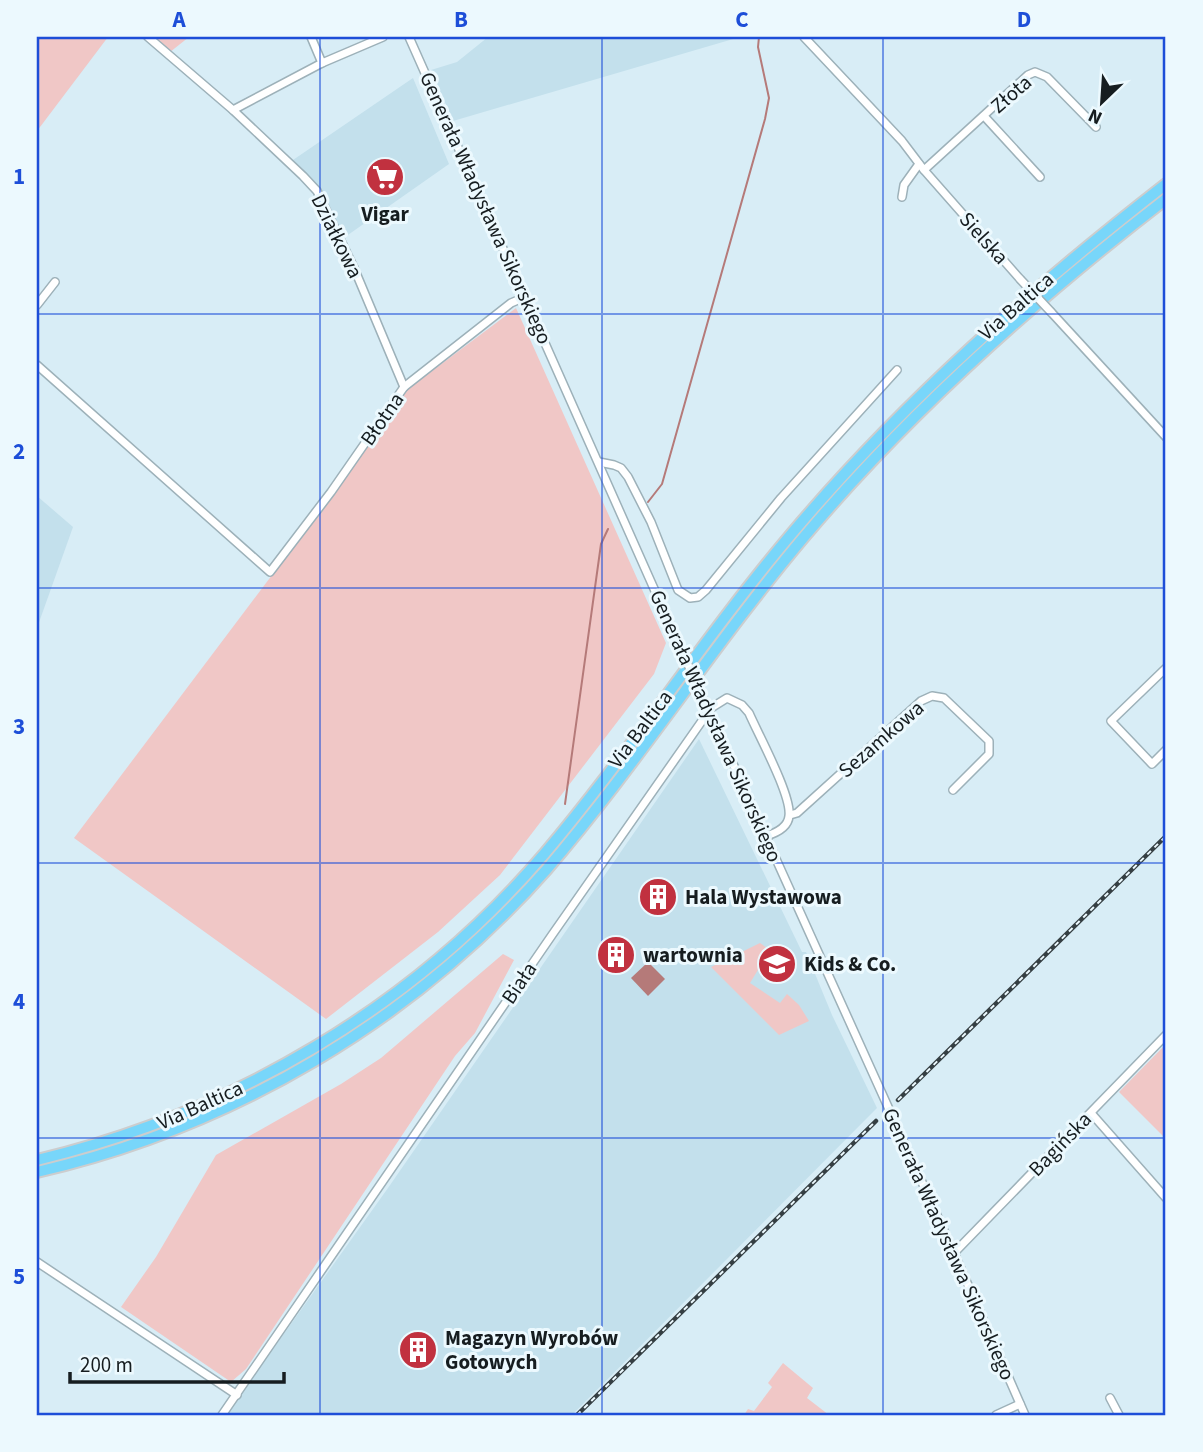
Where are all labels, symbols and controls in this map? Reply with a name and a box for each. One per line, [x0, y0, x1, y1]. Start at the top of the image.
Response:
text: A [171, 3, 186, 36]
text: B [454, 3, 468, 36]
text: C [735, 3, 749, 36]
text: D [1017, 3, 1031, 36]
north arrow [1066, 66, 1136, 136]
street label: Generała Władysława Sikorskiego [412, 67, 560, 349]
street label: Złota [984, 68, 1038, 120]
text: N [1084, 101, 1107, 131]
supermarket icon: Vigar [364, 156, 406, 198]
text: 1 [13, 160, 25, 193]
street label: Działkowa [304, 189, 370, 283]
place label: Vigar [360, 199, 409, 229]
street label: Sielska [952, 205, 1016, 271]
street label: Via Baltica [972, 265, 1060, 347]
street label: Błotna [353, 386, 411, 452]
text: 2 [13, 435, 25, 468]
street label: Generała Władysława Sikorskiego [642, 585, 790, 867]
street label: Via Baltica [601, 684, 679, 774]
street label: Sezamkowa [832, 693, 930, 785]
text: 3 [13, 710, 25, 743]
building icon: Hala Wystawowa [637, 876, 679, 918]
place label: Hala Wystawowa [685, 882, 842, 912]
building icon: wartownia [595, 934, 637, 976]
place label: wartownia [643, 940, 743, 970]
school or university icon: Kids & Co. [756, 943, 798, 985]
place label: Kids & Co. [804, 949, 896, 979]
street label: Biała [494, 956, 544, 1010]
text: 4 [13, 985, 25, 1018]
street label: Via Baltica [152, 1073, 248, 1137]
street label: Generała Władysława Sikorskiego [875, 1103, 1023, 1385]
street label: Bagińska [1022, 1105, 1098, 1183]
text: 5 [13, 1260, 25, 1293]
place label: Magazyn Wyrobów Gotowych [445, 1323, 618, 1377]
building icon: Magazyn Wyrobów Gotowych [397, 1329, 439, 1371]
scale bar [70, 1340, 284, 1384]
text: 200 m [80, 1350, 133, 1380]

